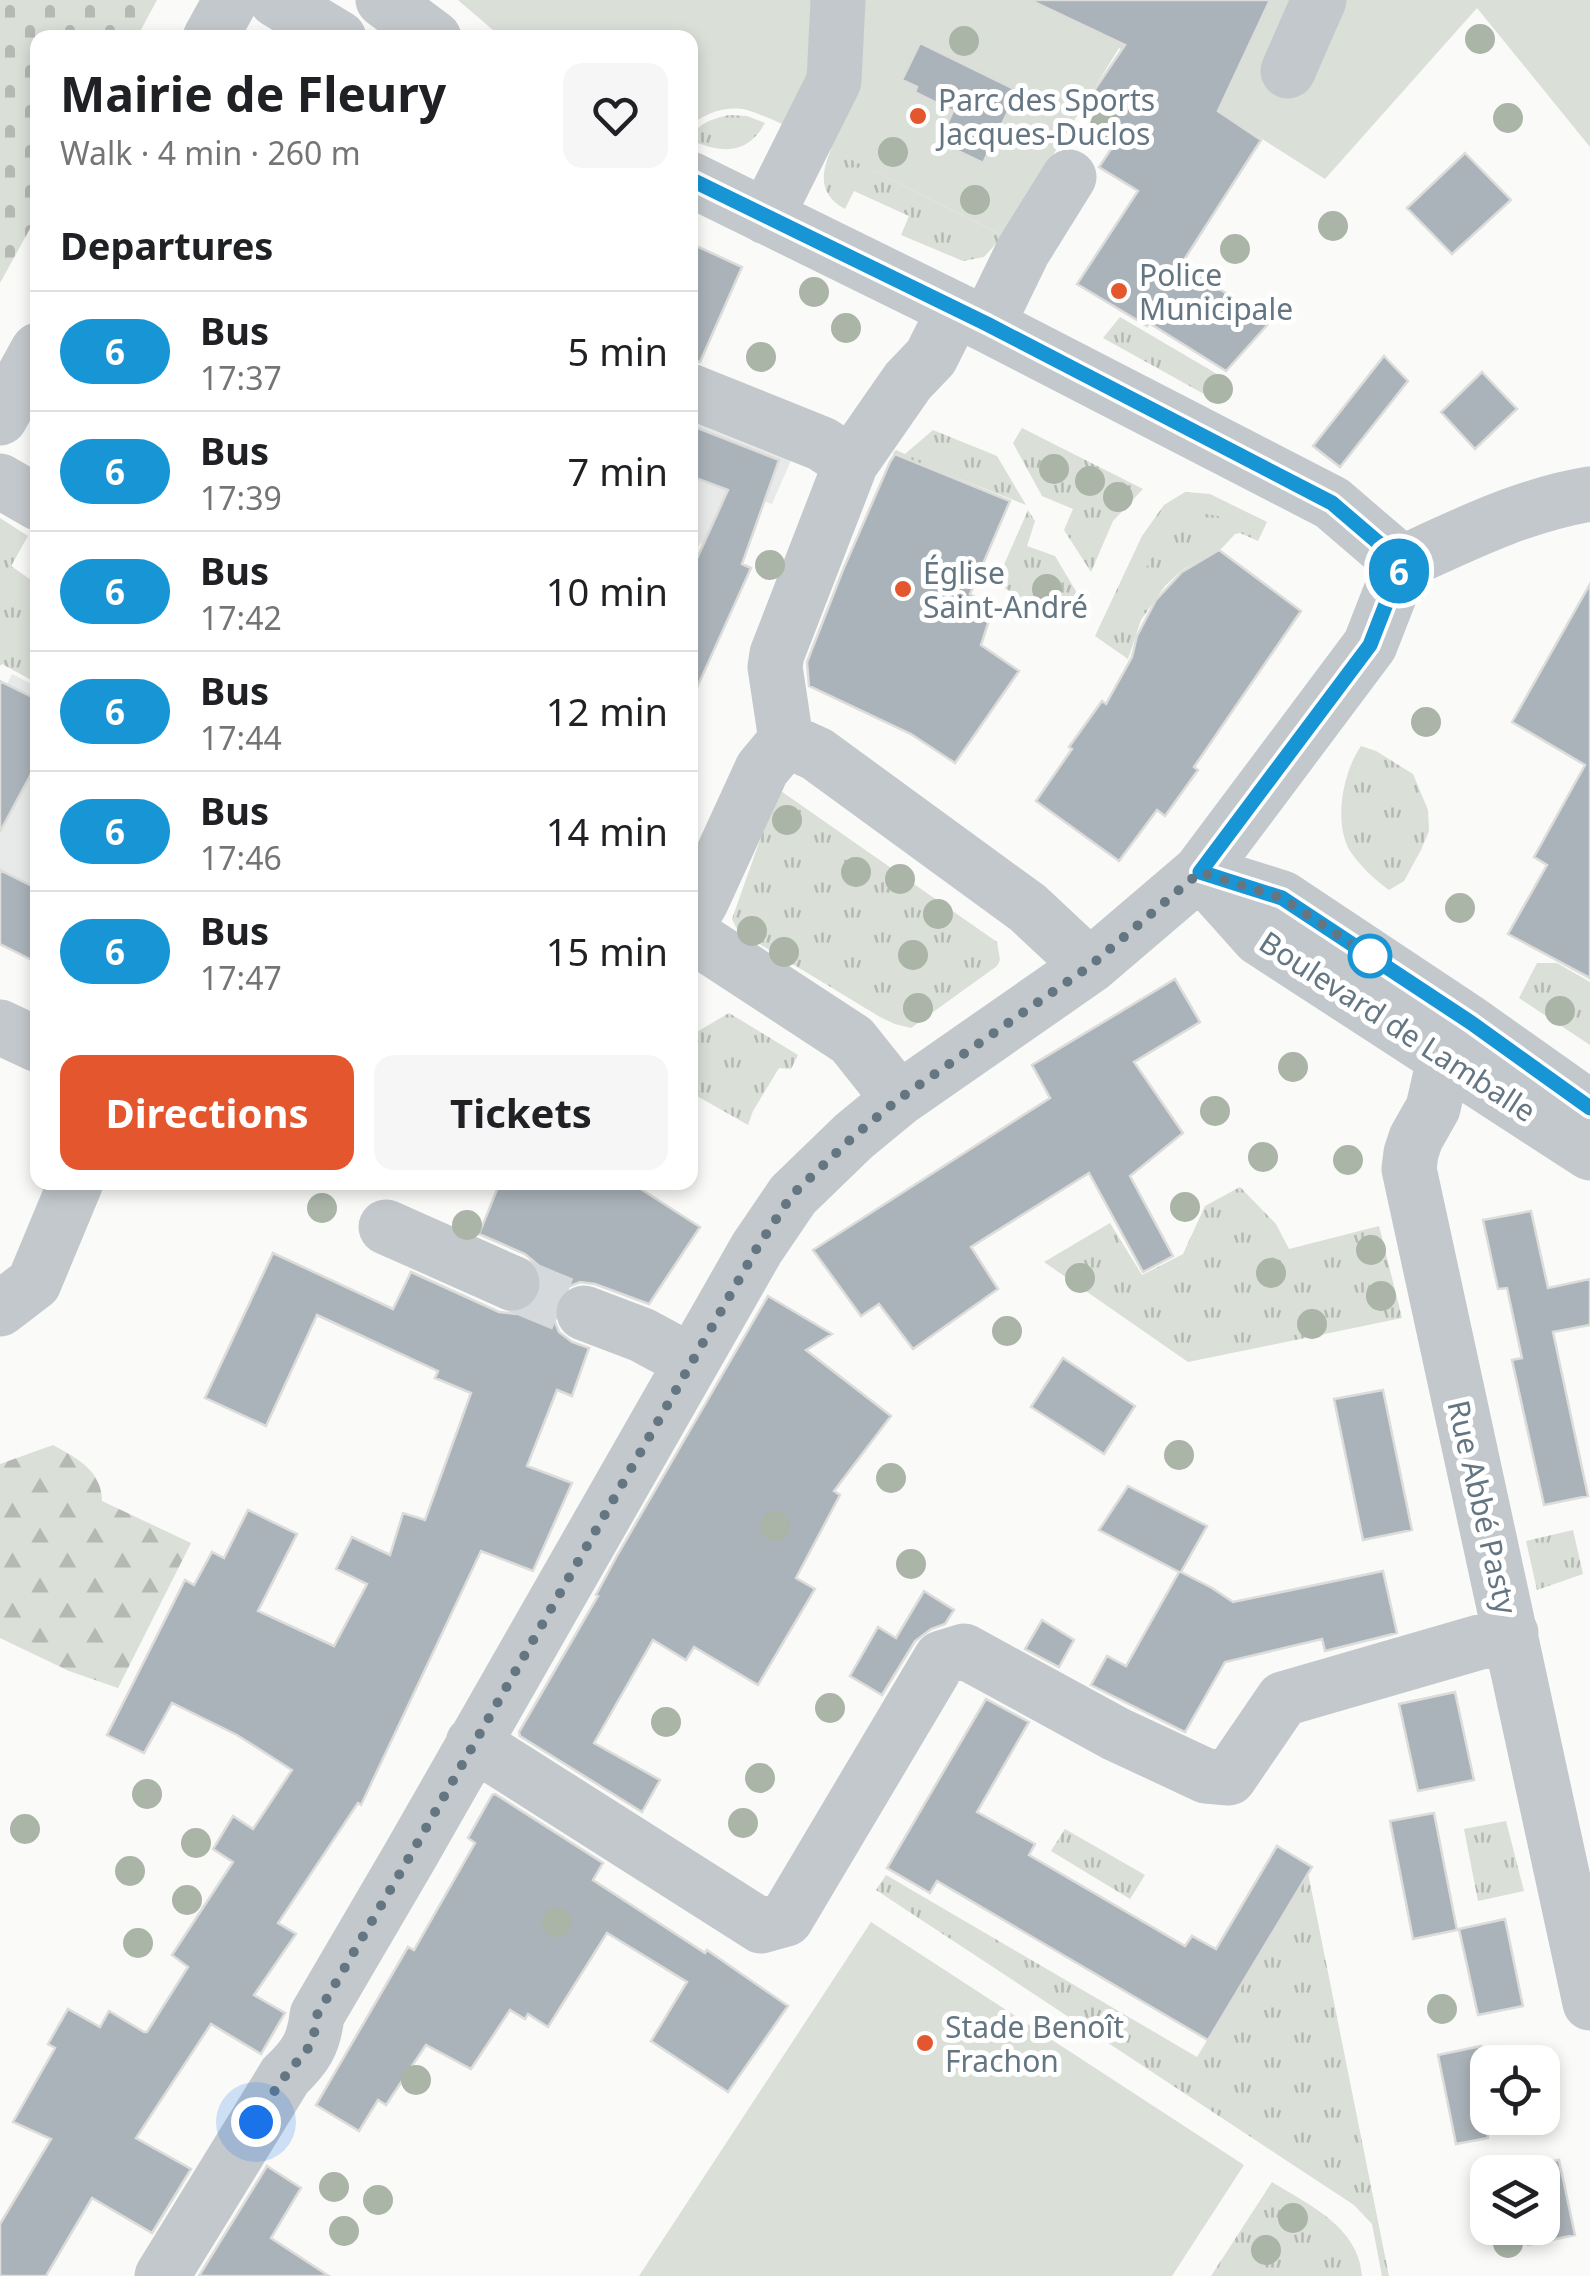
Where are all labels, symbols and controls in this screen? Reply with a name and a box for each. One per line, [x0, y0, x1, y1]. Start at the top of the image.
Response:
text: Mairie de Fleury [60, 61, 446, 126]
button: heart [563, 63, 668, 168]
place label: Parc des Sports Jacques-Duclos [935, 79, 1155, 154]
marker: Parc des Sports Jacques-Duclos [907, 105, 929, 127]
text: Walk · 4 min · 260 m [60, 131, 361, 174]
text: Departures [60, 219, 273, 271]
place label: Police Municipale [1139, 254, 1293, 329]
marker: Police Municipale [1108, 280, 1130, 302]
text: Bus [200, 304, 269, 356]
text: 5 min [568, 325, 668, 377]
text: 6 [105, 328, 125, 375]
text: 17:37 [200, 356, 282, 399]
text: Bus [200, 424, 269, 476]
text: 7 min [568, 445, 668, 497]
text: 6 [105, 448, 125, 495]
text: 17:39 [200, 476, 282, 519]
line badge: 6 [1366, 538, 1432, 604]
text: Bus [200, 544, 269, 596]
text: 6 [1389, 548, 1409, 595]
place label: Église Saint-André [923, 552, 1088, 627]
text: 10 min [546, 565, 668, 617]
text: 6 [105, 568, 125, 615]
marker: Église Saint-André [892, 578, 914, 600]
text: 17:42 [200, 596, 282, 639]
text: Bus [200, 664, 269, 716]
text: 12 min [546, 685, 668, 737]
text: 6 [105, 688, 125, 735]
text: 17:44 [200, 716, 282, 759]
text: Bus [200, 784, 269, 836]
text: 14 min [546, 805, 668, 857]
text: 6 [105, 808, 125, 855]
text: 17:46 [200, 836, 282, 879]
text: Bus [200, 904, 269, 956]
street label: Boulevard de Lamballe [1252, 921, 1544, 1131]
text: 15 min [546, 925, 668, 977]
text: 6 [105, 928, 125, 975]
unlabelled marker [1349, 935, 1391, 977]
text: 17:47 [200, 956, 282, 999]
button: Directions [60, 1055, 354, 1170]
button: Tickets [374, 1055, 668, 1170]
street label: Rue Abbé Pasty [1438, 1396, 1528, 1619]
place label: Stade Benoît Frachon [945, 2006, 1124, 2081]
marker: Stade Benoît Frachon [914, 2032, 936, 2054]
map controls [1470, 2045, 1560, 2245]
button: locate [1470, 2045, 1560, 2135]
your location [231, 2097, 281, 2147]
button: layers [1470, 2155, 1560, 2245]

